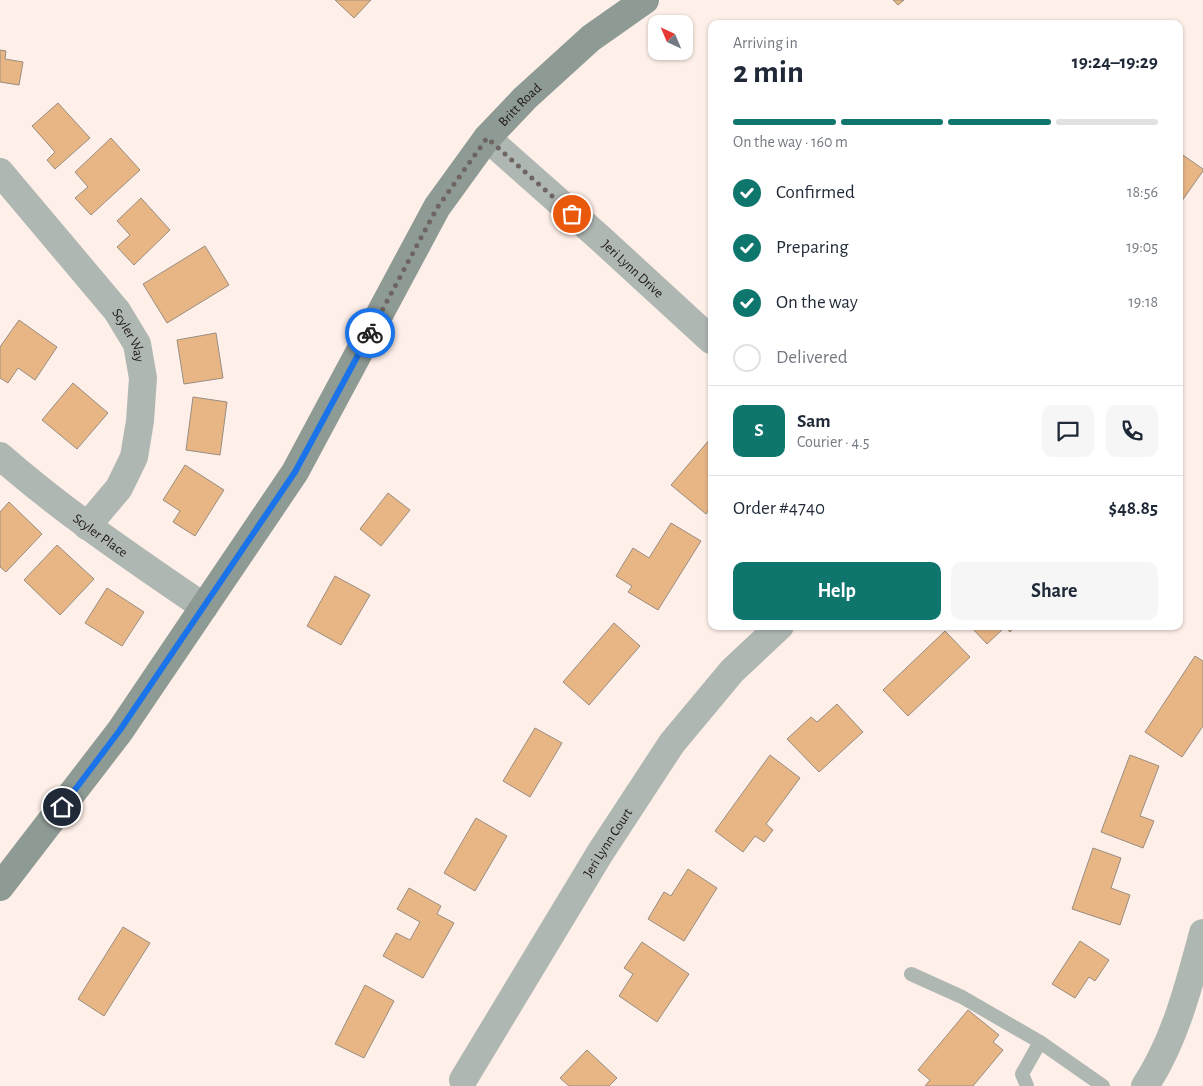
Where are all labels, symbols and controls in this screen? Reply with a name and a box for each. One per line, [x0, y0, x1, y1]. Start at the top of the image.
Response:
north arrow [648, 15, 692, 60]
map controls [648, 15, 693, 60]
text: Arriving in [733, 35, 798, 51]
text: 19:24–19:29 [1072, 53, 1158, 72]
text: 2 min [733, 56, 804, 88]
street label: Britt Road [496, 81, 544, 129]
text: On the way · 160 m [733, 134, 848, 150]
icon: check [733, 179, 761, 207]
text: Confirmed [776, 183, 855, 202]
text: 18:56 [1127, 184, 1158, 200]
pin [551, 193, 593, 235]
icon: bag [558, 200, 586, 228]
icon: check [733, 234, 761, 262]
street label: Jeri Lynn Drive [599, 238, 666, 301]
text: Preparing [776, 238, 849, 257]
text: 19:05 [1126, 239, 1158, 255]
icon: check [733, 289, 761, 317]
text: On the way [776, 293, 858, 312]
text: 19:18 [1128, 294, 1158, 310]
street label: Scyler Way [109, 306, 146, 363]
courier [345, 308, 395, 358]
icon: bike [356, 319, 384, 347]
text: Delivered [776, 348, 848, 367]
button: chat [1042, 405, 1094, 457]
button: phone [1106, 405, 1158, 457]
text: Sam [797, 412, 831, 431]
text: S [754, 421, 764, 440]
text: Courier · 4.5 [797, 434, 869, 450]
text: Order #4740 [733, 499, 825, 518]
text: $48.85 [1109, 499, 1158, 518]
street label: Scyler Place [70, 511, 130, 560]
button: Help [733, 562, 941, 620]
button: Share [951, 562, 1158, 620]
pin [41, 786, 83, 828]
icon: home [48, 793, 76, 821]
street label: Jeri Lynn Court [581, 806, 636, 880]

